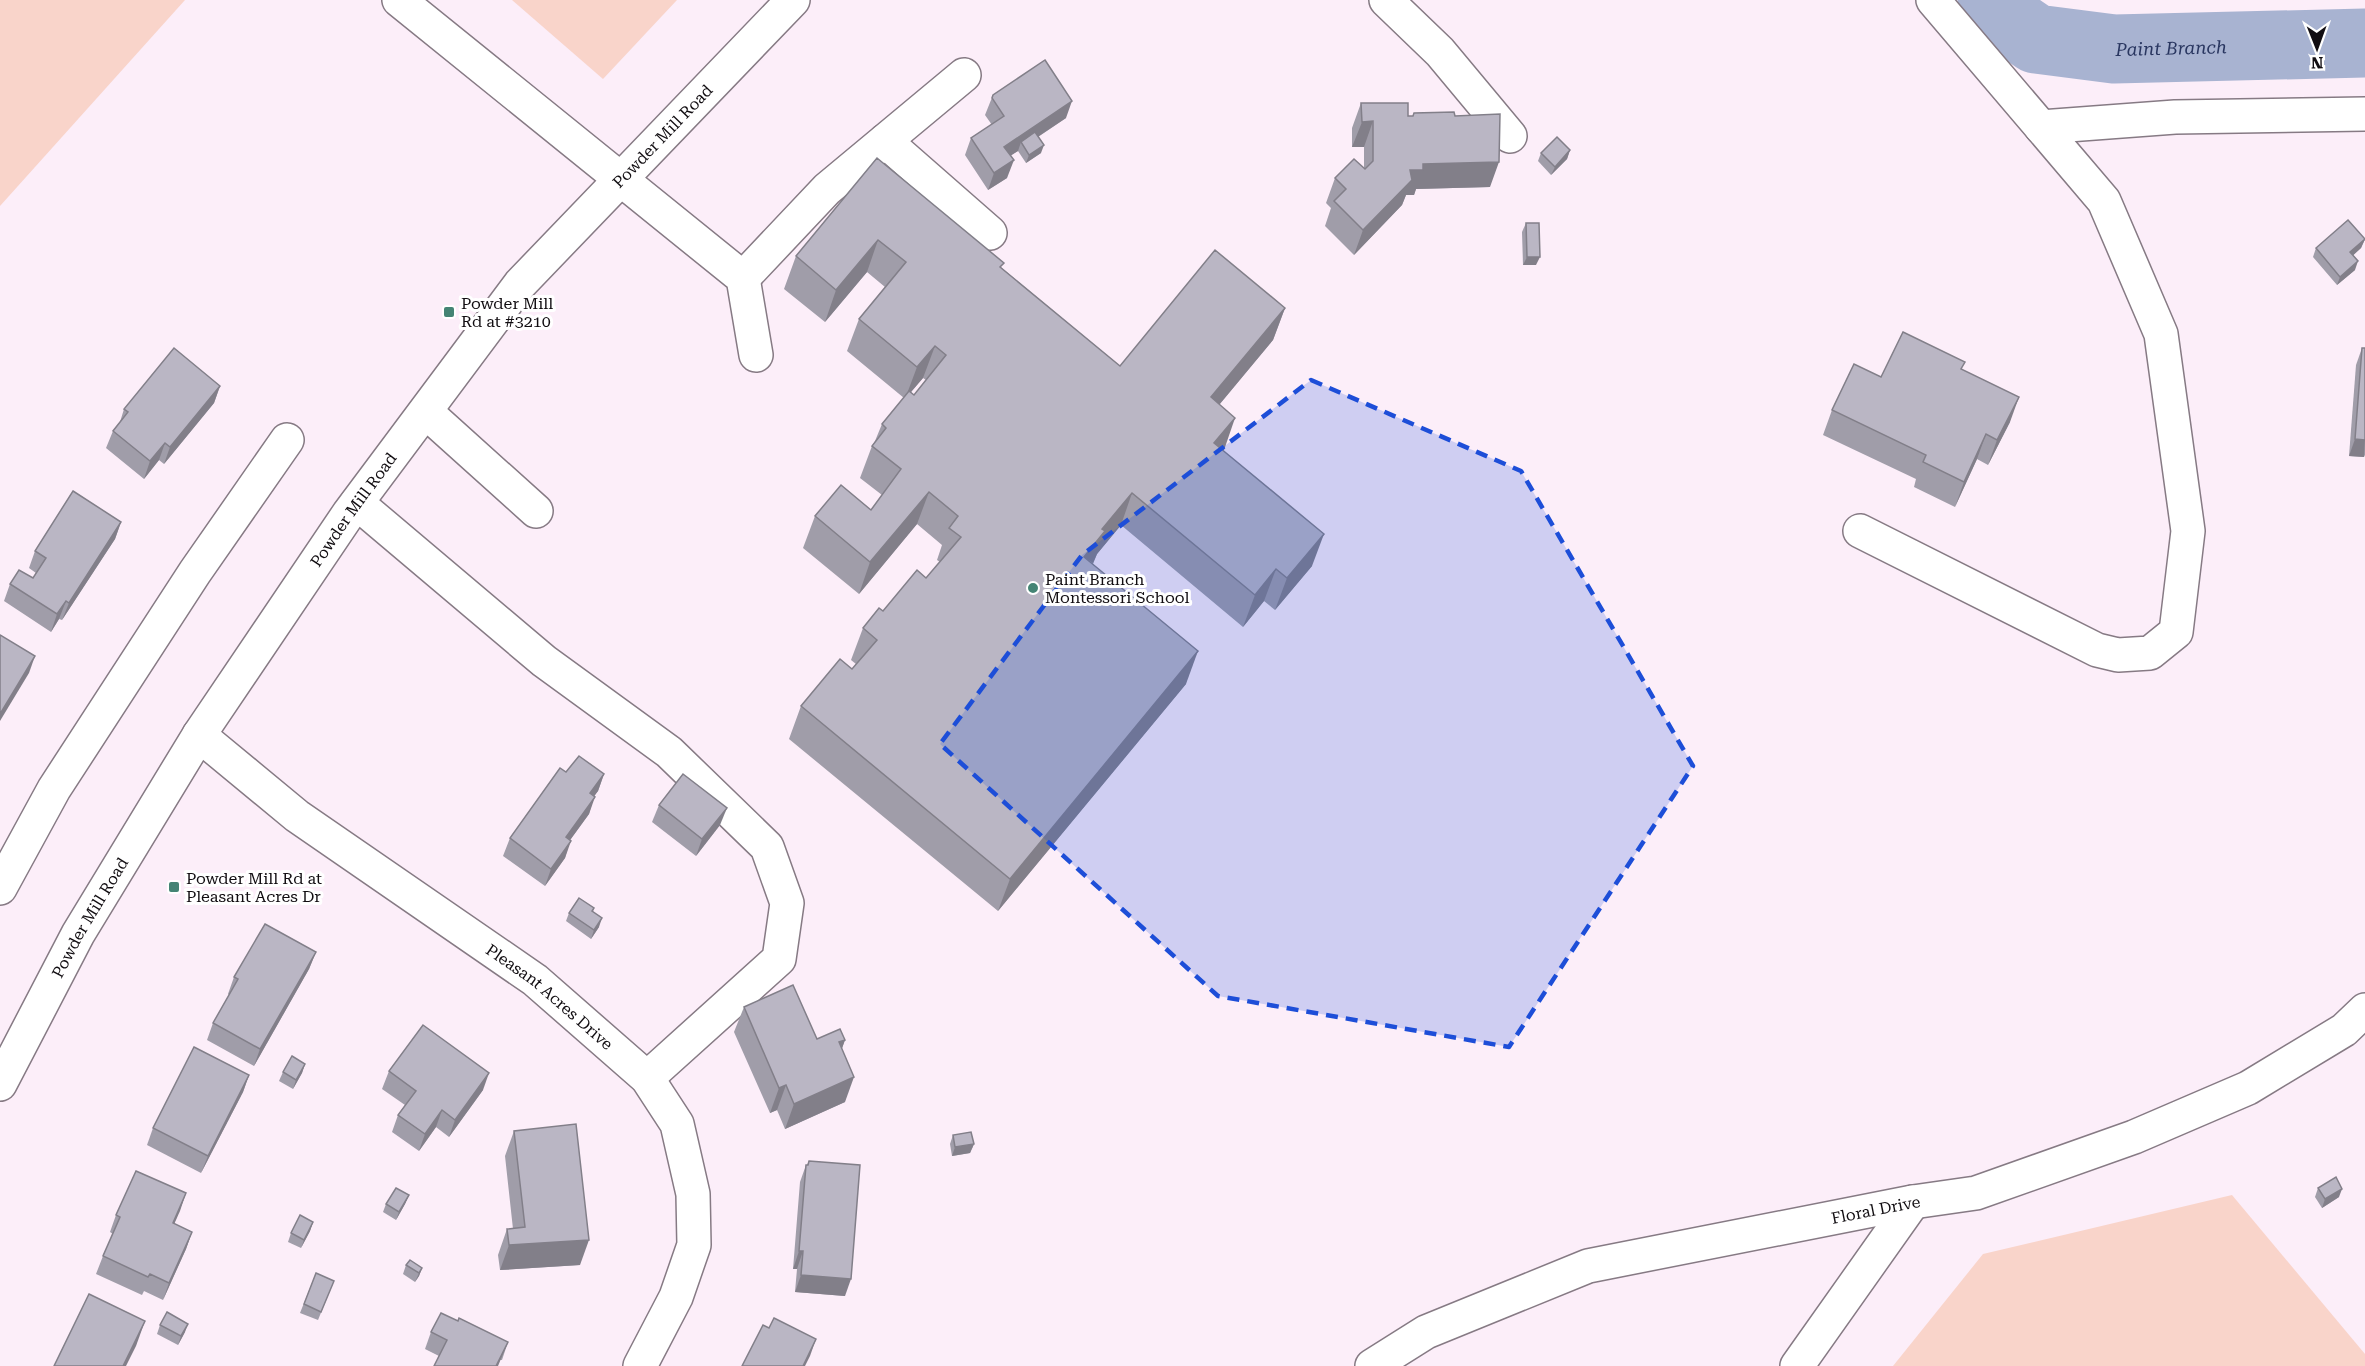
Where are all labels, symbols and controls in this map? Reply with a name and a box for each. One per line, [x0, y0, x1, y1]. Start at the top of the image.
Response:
north arrow [2287, 18, 2347, 78]
water label: Paint Branch [2114, 36, 2227, 59]
text: N [2311, 53, 2324, 72]
street label: Powder Mill Road [608, 80, 716, 192]
place label: Powder Mill Rd at #3210 [461, 294, 553, 331]
marker: Powder Mill Rd at #3210 [442, 305, 456, 319]
street label: Powder Mill Road [306, 449, 400, 570]
place label: Paint Branch Montessori School [1045, 570, 1190, 607]
marker: Paint Branch Montessori School [1026, 581, 1040, 595]
street label: Powder Mill Road [47, 854, 132, 981]
place label: Powder Mill Rd at Pleasant Acres Dr [186, 869, 322, 906]
marker: Powder Mill Rd at Pleasant Acres Dr [167, 880, 181, 894]
street label: Pleasant Acres Drive [483, 940, 617, 1054]
street label: Floral Drive [1830, 1192, 1922, 1227]

